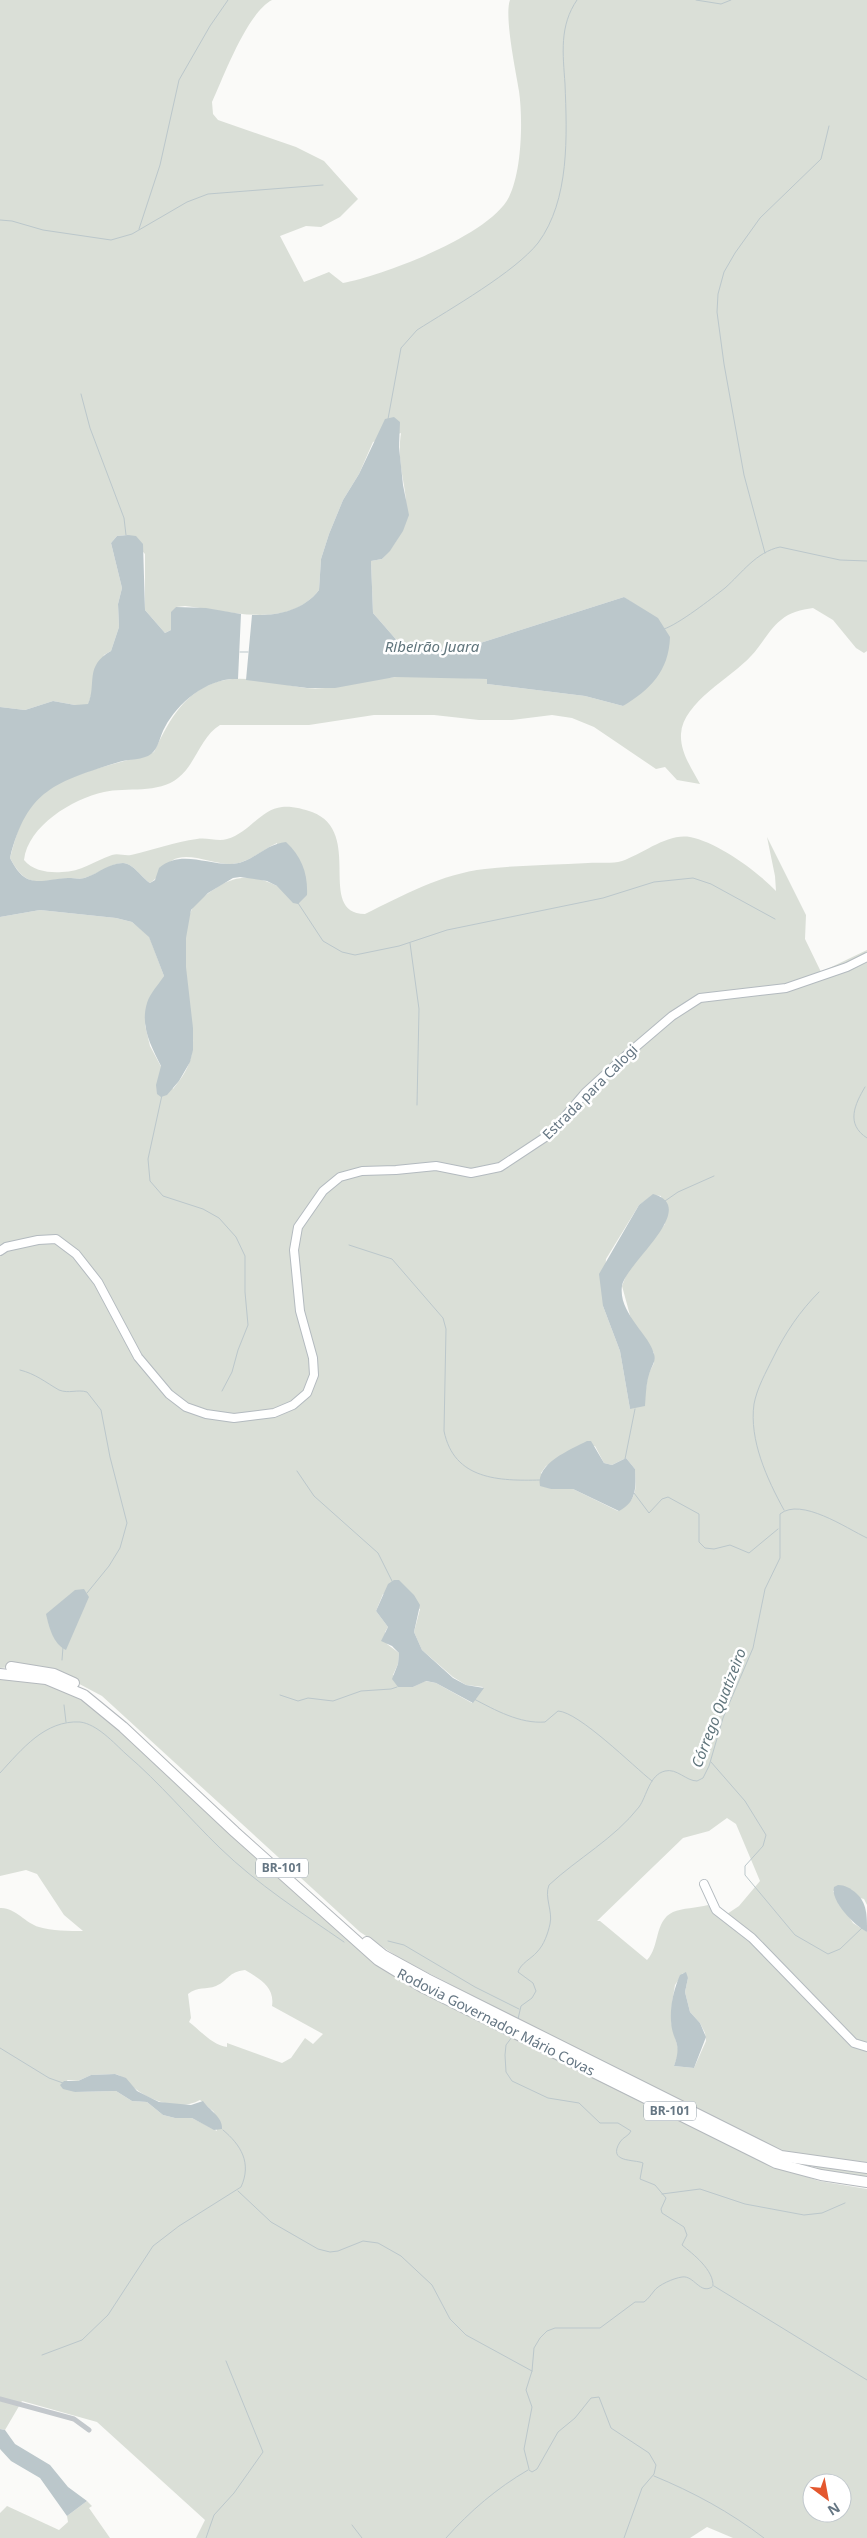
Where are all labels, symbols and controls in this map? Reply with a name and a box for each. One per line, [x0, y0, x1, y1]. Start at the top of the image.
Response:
water label: Ribeirão Juara [385, 636, 480, 656]
street label: Estrada para Calogi [538, 1040, 641, 1143]
water label: Córrego Quatizeiro [686, 1645, 750, 1770]
road number: BR-101 [256, 1859, 308, 1878]
street label: Rodovia Governador Mário Covas [394, 1963, 598, 2080]
road number: BR-101 [644, 2102, 696, 2120]
north arrow [802, 2473, 852, 2523]
text: N [824, 2498, 844, 2521]

